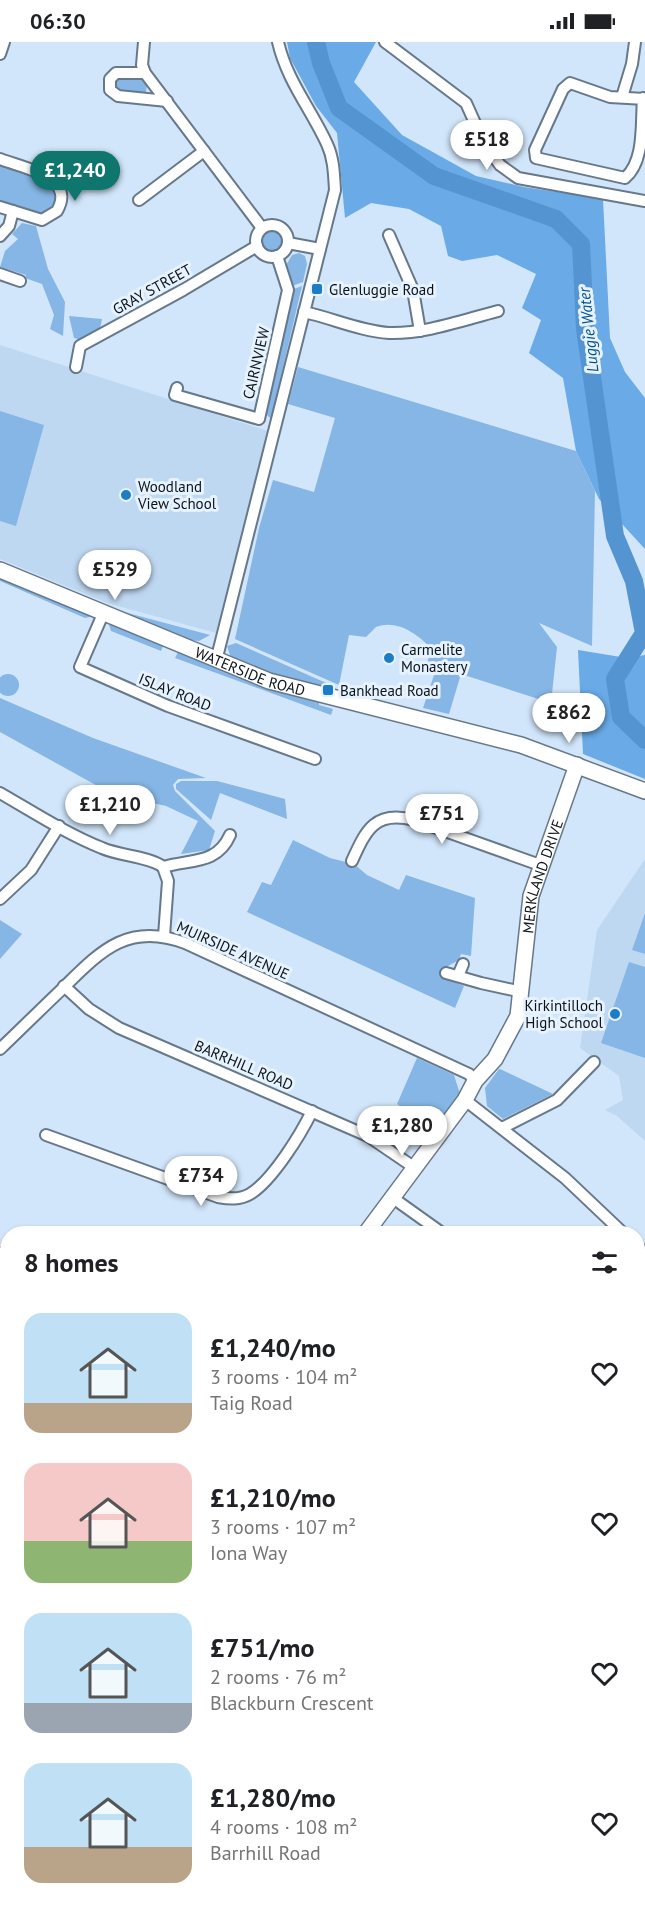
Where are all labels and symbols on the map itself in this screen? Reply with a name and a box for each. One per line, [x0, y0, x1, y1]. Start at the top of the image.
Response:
pin: £518 [451, 120, 523, 171]
pin: £1,240 [26, 151, 124, 202]
street label: GRAY STREET [109, 259, 195, 318]
place label: Glenluggie Road [329, 280, 434, 299]
marker: Glenluggie Road [310, 282, 324, 296]
water label: Luggie Water [573, 285, 602, 373]
street label: CAIRNVIEW [238, 324, 274, 401]
place label: Woodland View School [137, 477, 217, 513]
marker: Woodland View School [119, 488, 133, 502]
pin: £529 [79, 550, 151, 601]
place label: Carmelite Monastery [401, 640, 468, 676]
street label: WATERSIDE ROAD [192, 642, 307, 699]
marker: Carmelite Monastery [382, 651, 396, 665]
street label: ISLAY ROAD [136, 669, 214, 715]
place label: Bankhead Road [340, 681, 439, 700]
marker: Bankhead Road [321, 683, 335, 697]
pin: £862 [533, 693, 605, 744]
pin: £1,210 [61, 785, 159, 836]
pin: £751 [406, 794, 478, 845]
street label: MERKLAND DRIVE [518, 817, 567, 934]
street label: MUIRSIDE AVENUE [174, 917, 292, 983]
place label: Kirkintilloch High School [524, 996, 604, 1032]
marker: Kirkintilloch High School [608, 1007, 622, 1021]
street label: BARRHILL ROAD [192, 1036, 296, 1094]
pin: £1,280 [353, 1106, 451, 1157]
pin: £734 [165, 1156, 237, 1207]

